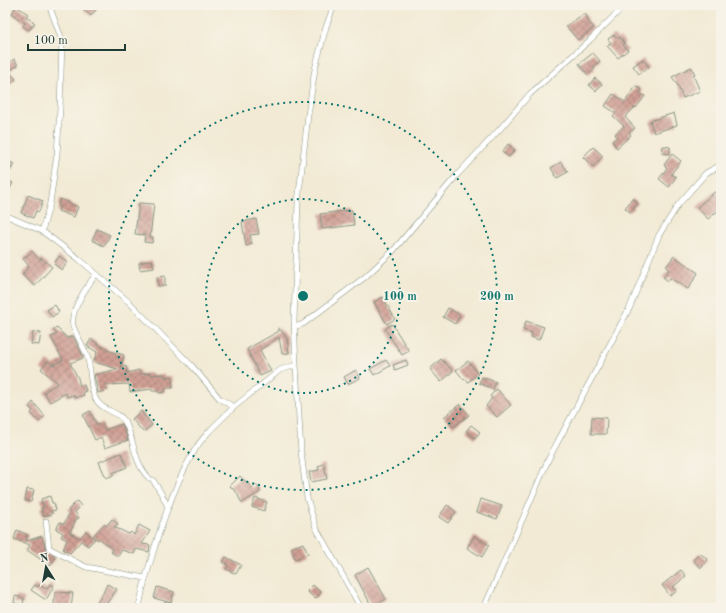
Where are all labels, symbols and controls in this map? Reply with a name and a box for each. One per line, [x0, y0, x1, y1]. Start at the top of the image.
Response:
scale bar [28, 26, 125, 52]
text: 100 m [34, 35, 68, 47]
centre of rings [296, 289, 310, 303]
text: 100 m [383, 291, 417, 303]
text: 200 m [480, 291, 514, 303]
north arrow [26, 547, 66, 587]
text: N [39, 552, 50, 565]

